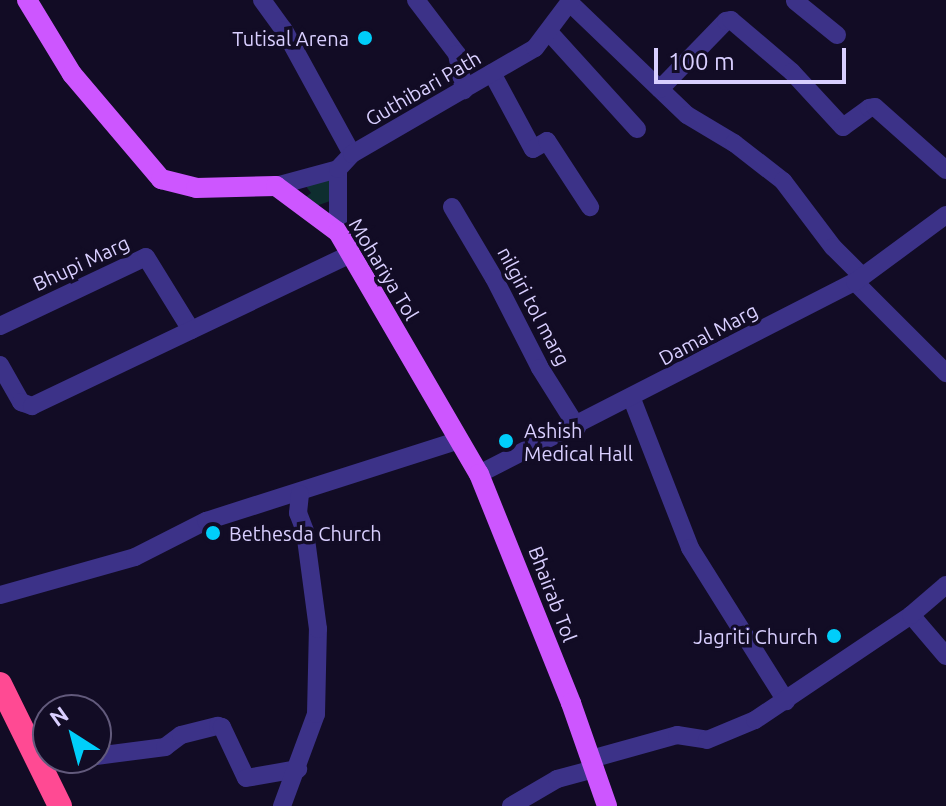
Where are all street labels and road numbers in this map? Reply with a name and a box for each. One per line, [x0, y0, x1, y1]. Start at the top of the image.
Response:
street label: Guthibari Path [361, 45, 485, 131]
street label: Mohariya Tol [344, 214, 424, 324]
street label: Bhupi Marg [29, 230, 133, 296]
street label: nilgiri tol marg [493, 243, 575, 369]
street label: Damal Marg [654, 298, 762, 370]
street label: Bhairab Tol [524, 543, 582, 645]

